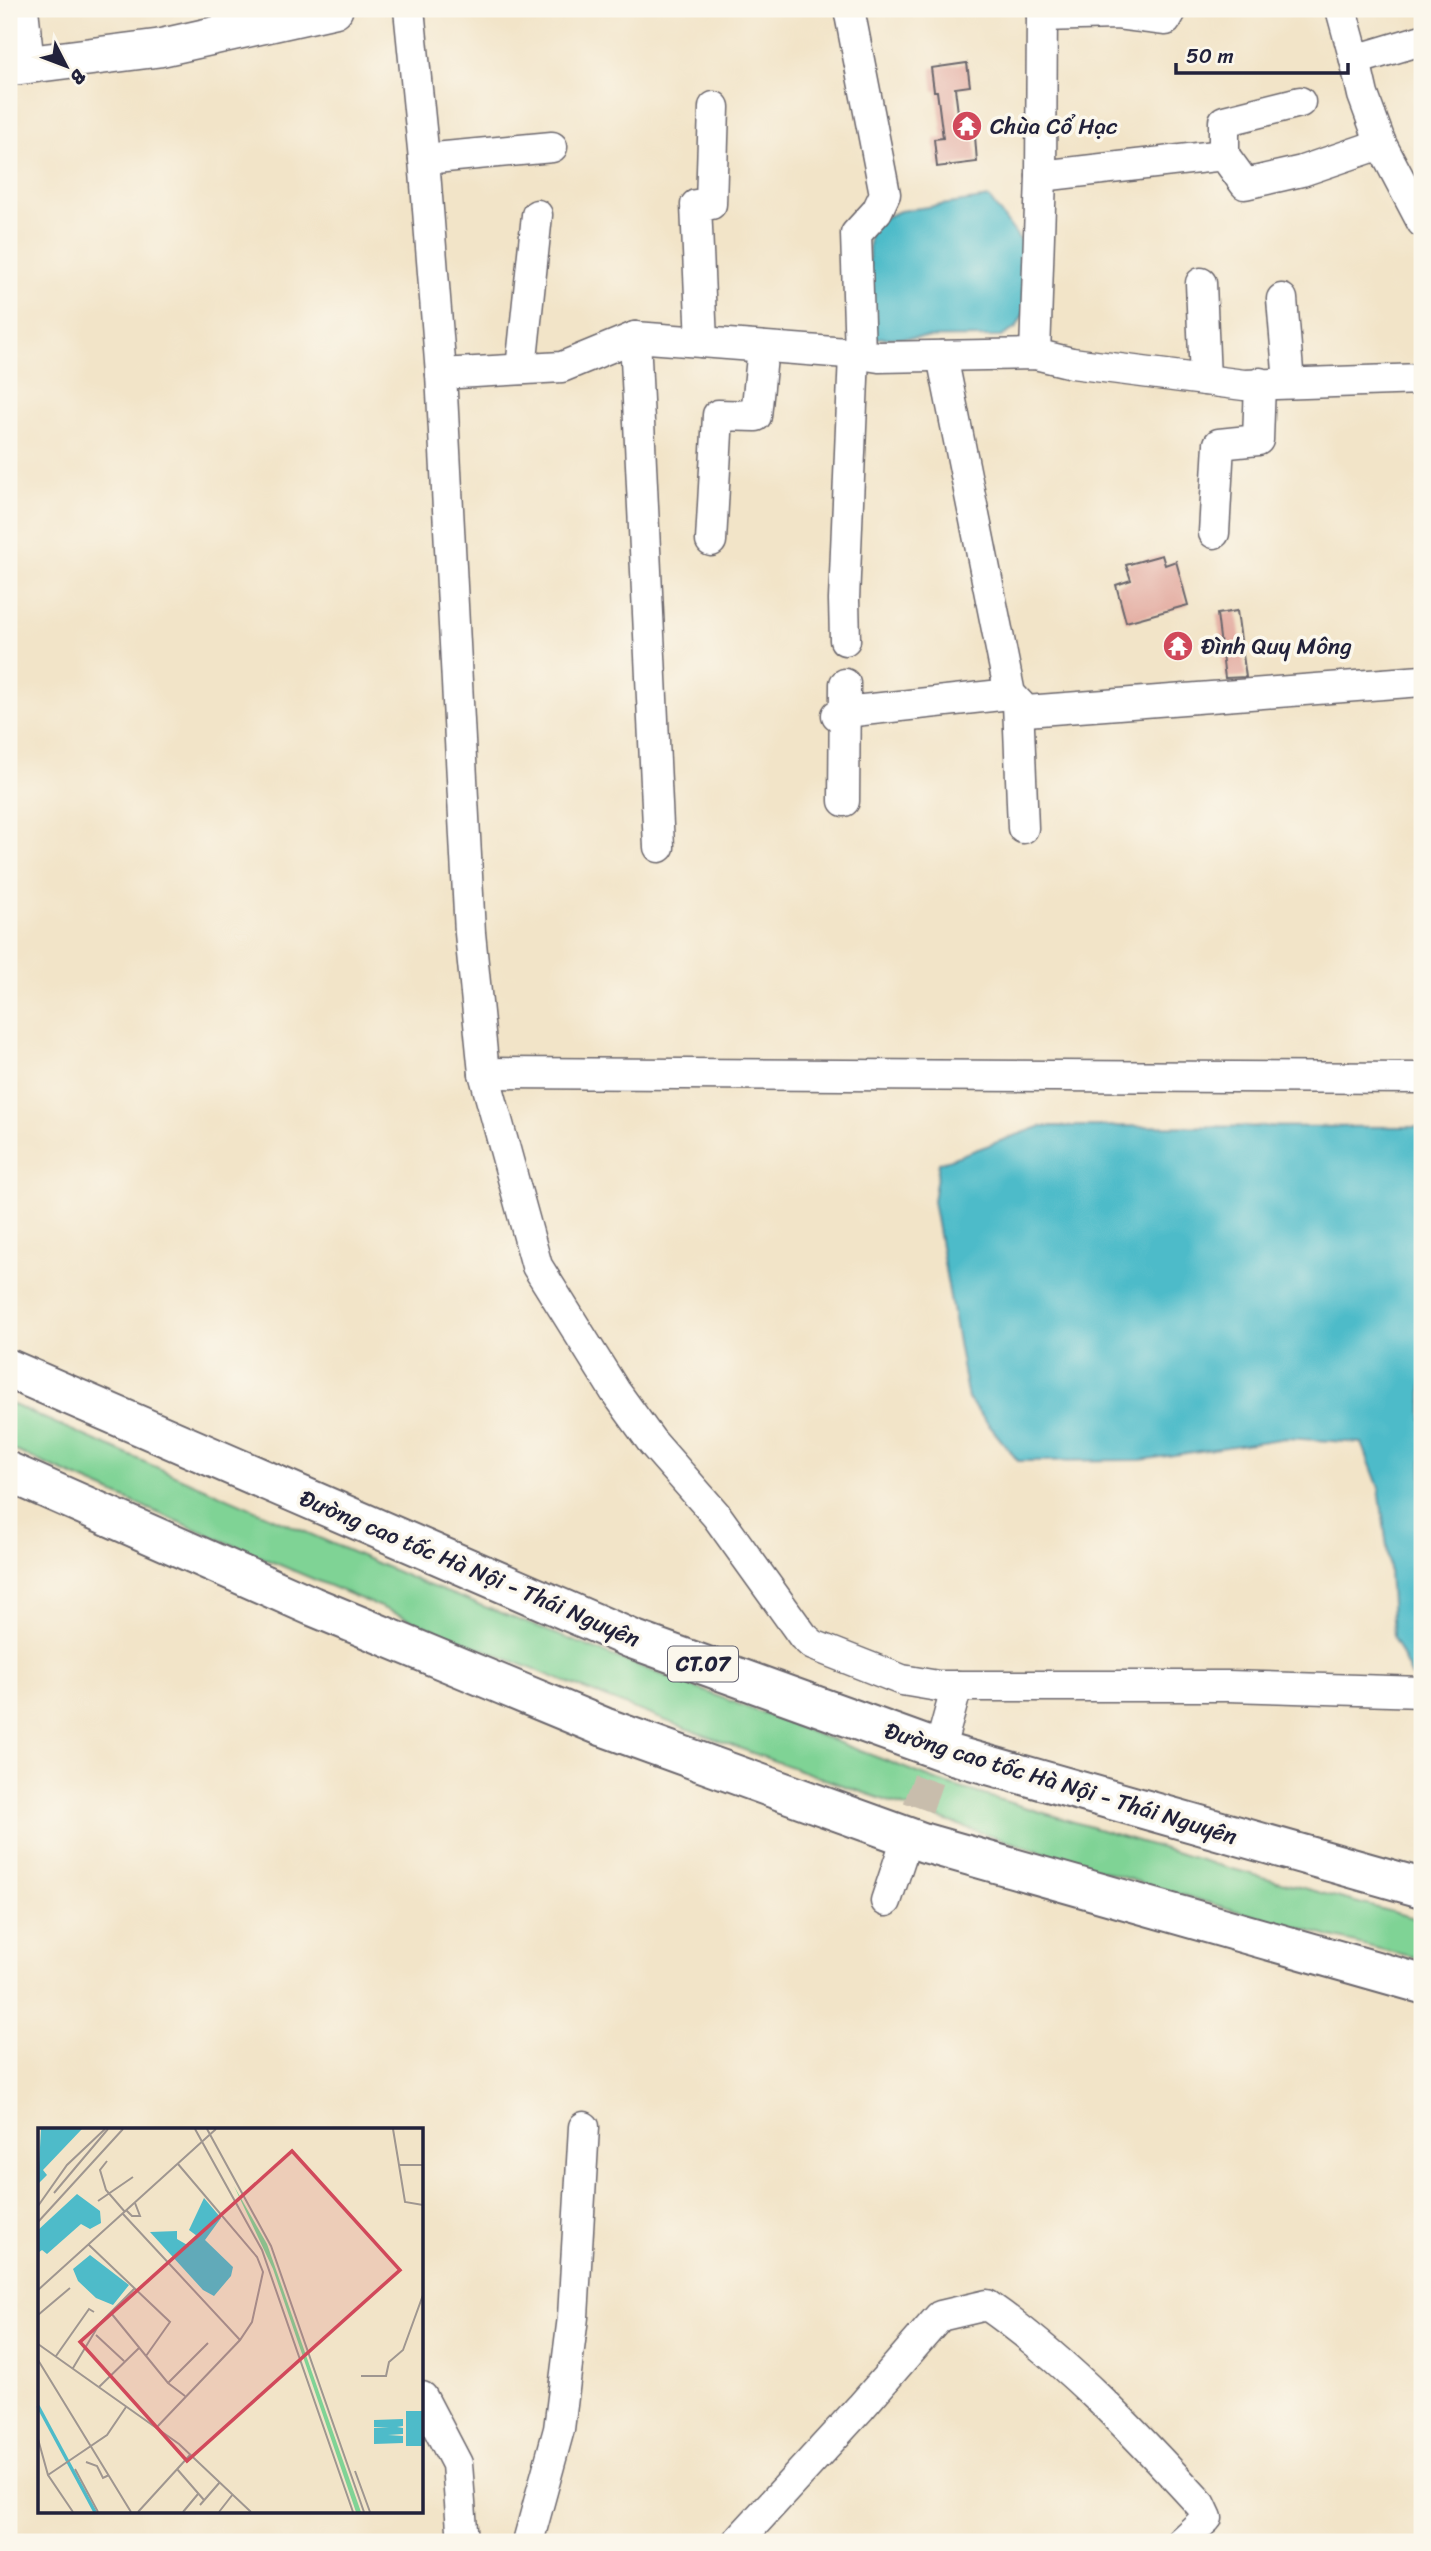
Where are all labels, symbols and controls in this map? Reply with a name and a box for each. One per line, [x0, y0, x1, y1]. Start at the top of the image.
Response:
north arrow [32, 32, 102, 102]
scale bar [1176, 32, 1347, 76]
text: 50 m [1186, 37, 1234, 75]
text: B [62, 62, 95, 93]
place label: Chùa Cổ Hạc [990, 106, 1118, 147]
temple icon: Chùa Cổ Hạc [950, 109, 984, 143]
place label: Đình Quy Mông [1201, 626, 1352, 667]
temple icon: Đình Quy Mông [1161, 629, 1195, 663]
street label: Đường cao tốc Hà Nội - Thái Nguyên [293, 1478, 647, 1659]
road number: CT.07 [668, 1646, 738, 1682]
street label: Đường cao tốc Hà Nội - Thái Nguyên [879, 1710, 1242, 1857]
inset map [38, 2128, 424, 2512]

